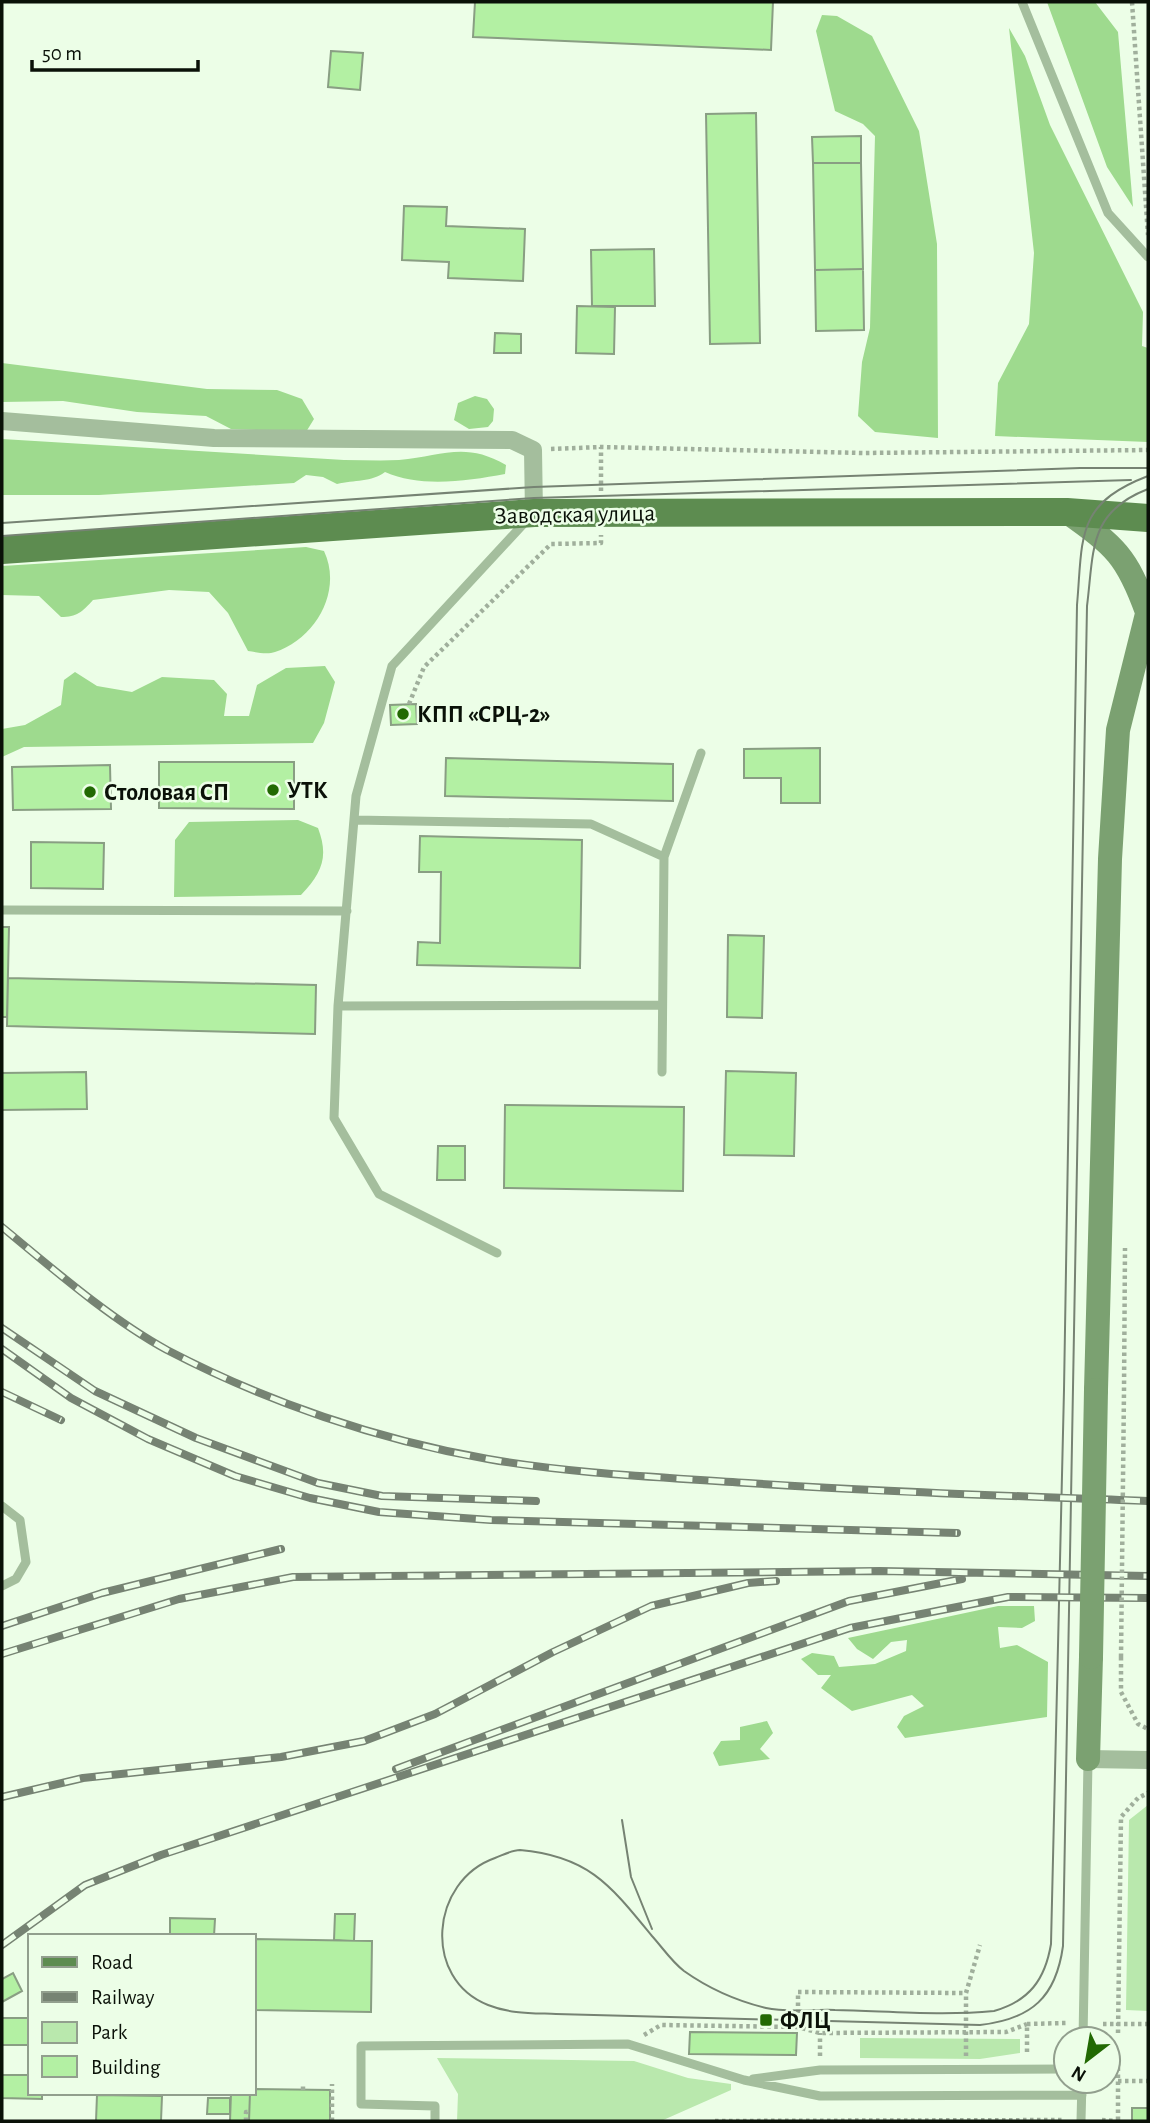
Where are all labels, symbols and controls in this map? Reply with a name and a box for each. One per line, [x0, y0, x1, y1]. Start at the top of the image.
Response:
scale bar [32, 28, 198, 72]
text: 50 m [42, 43, 82, 64]
street label: Заводская улица [494, 502, 656, 528]
place label: КПП «СРЦ-2» [417, 703, 551, 727]
marker: КПП «СРЦ-2» [395, 706, 411, 722]
place label: УТК [287, 779, 328, 803]
place label: Столовая СП [104, 781, 229, 805]
marker: УТК [265, 782, 281, 798]
marker: Столовая СП [82, 784, 98, 800]
legend [28, 1934, 256, 2095]
text: Road [91, 1952, 133, 1973]
text: Railway [91, 1987, 154, 2008]
place label: ФЛЦ [780, 2009, 831, 2033]
marker: ФЛЦ [758, 2012, 774, 2028]
text: Park [91, 2022, 128, 2043]
north arrow [1052, 2025, 1122, 2095]
text: Building [91, 2057, 161, 2078]
text: N [1068, 2062, 1090, 2085]

